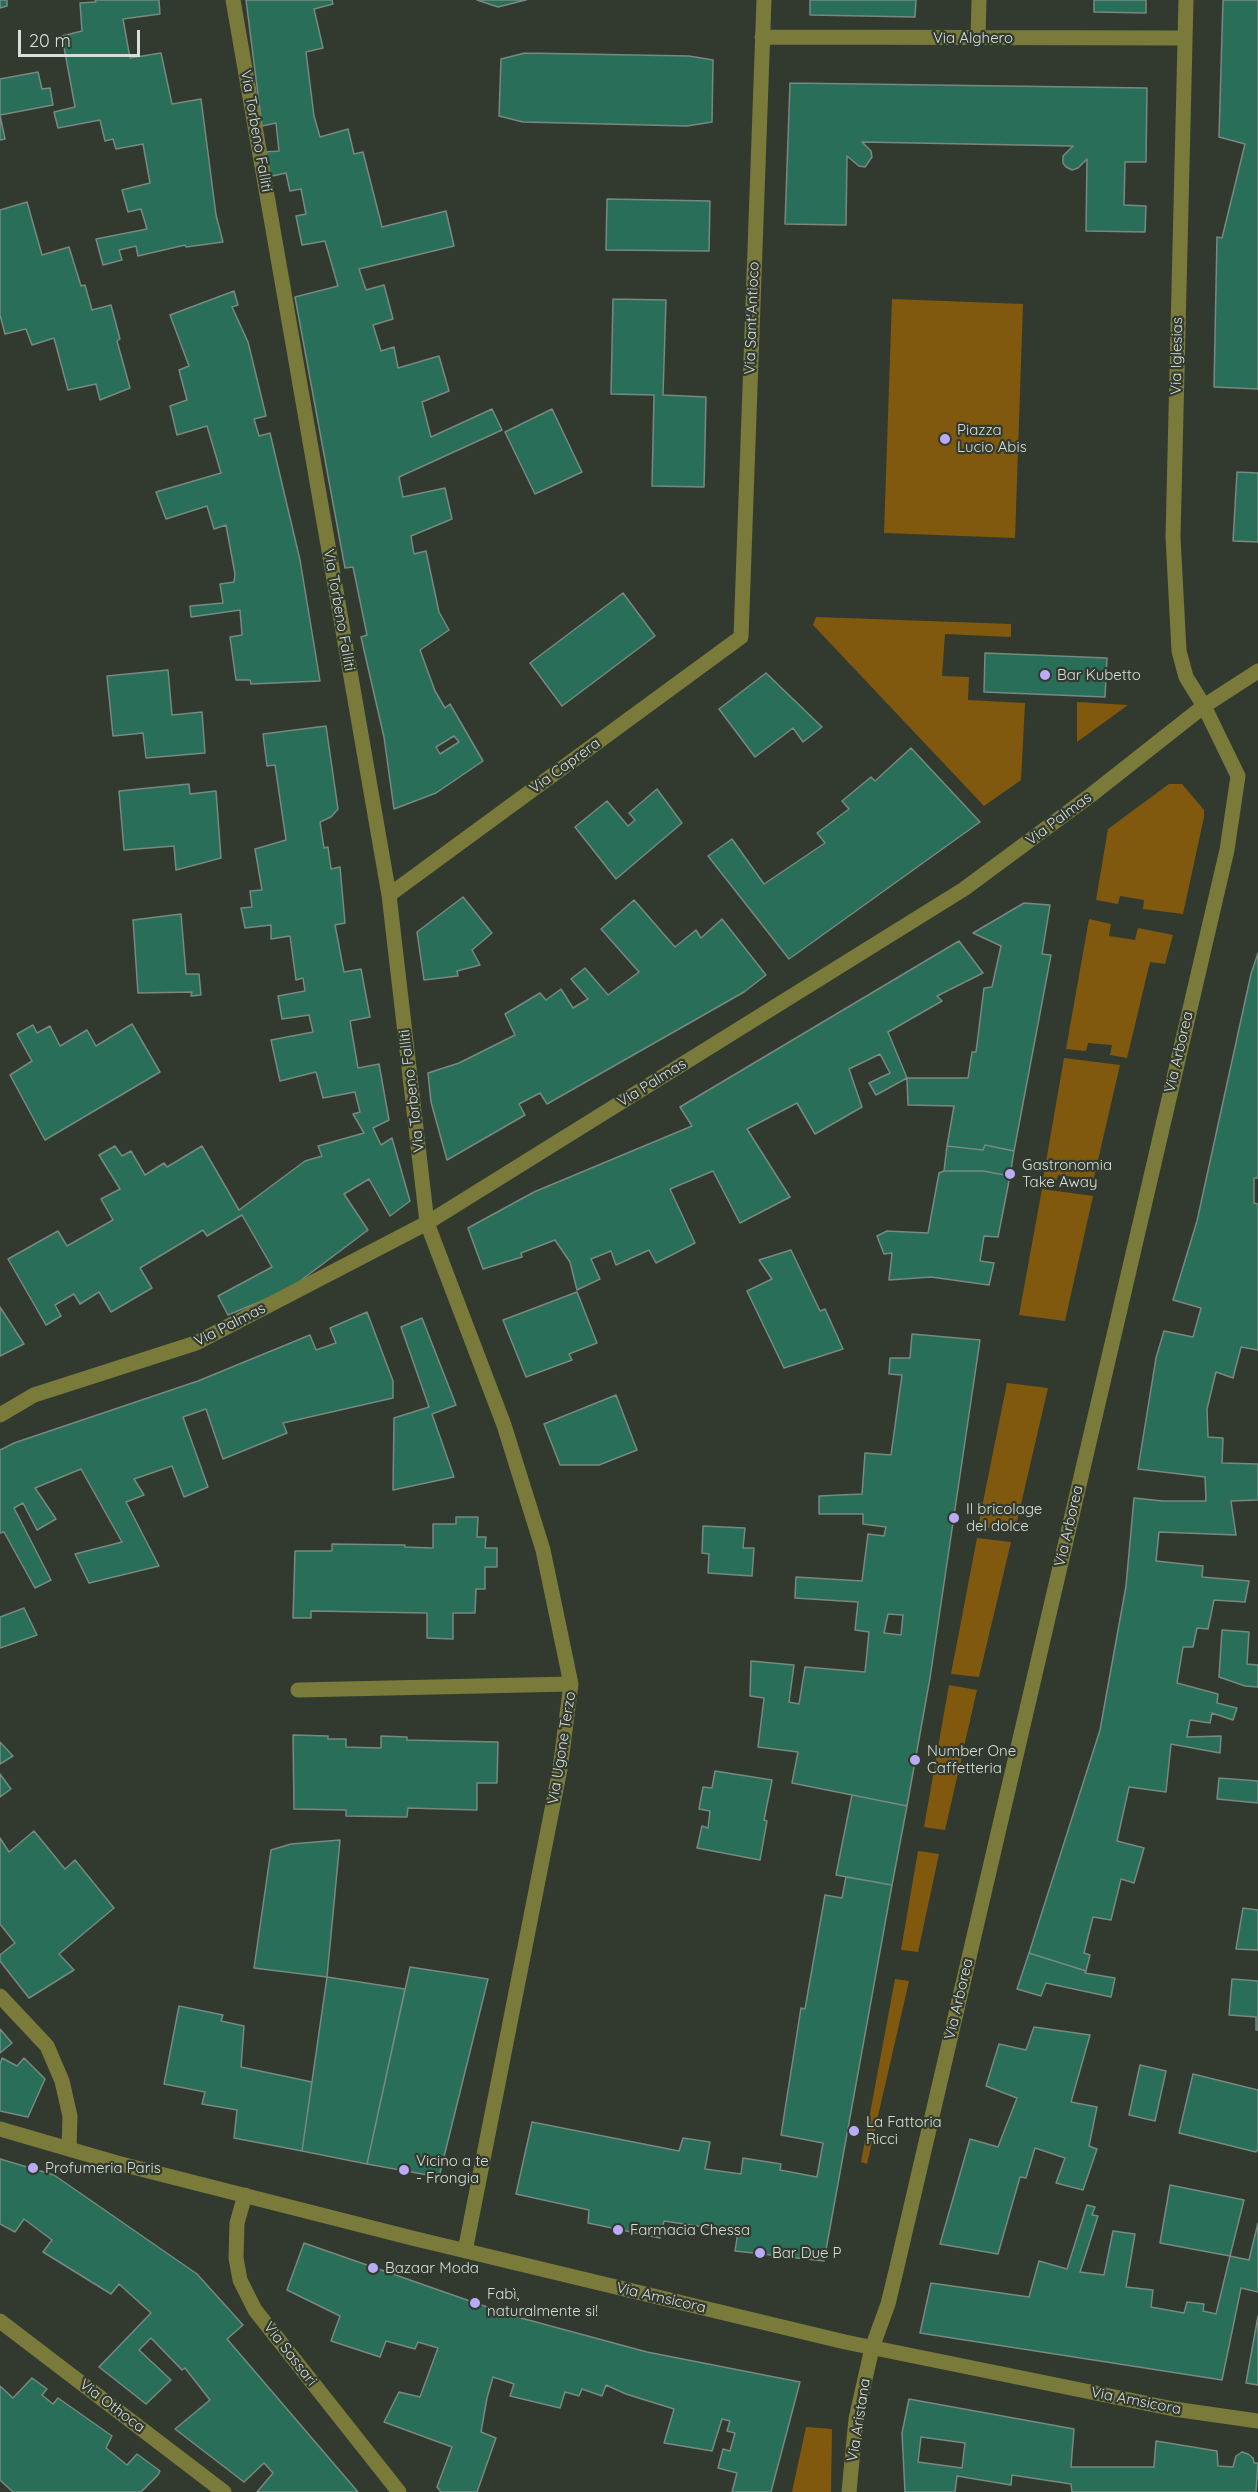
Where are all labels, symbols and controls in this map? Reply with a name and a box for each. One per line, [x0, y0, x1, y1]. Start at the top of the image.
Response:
scale bar [21, 18, 142, 56]
text: 20 m [29, 29, 71, 52]
street label: Via Alghero [933, 29, 1013, 47]
street label: Via Torbeno Falliti [236, 69, 276, 193]
street label: Via Sant'Antioco [741, 261, 763, 375]
street label: Via Iglesias [1167, 317, 1187, 395]
place label: Piazza Lucio Abis [957, 421, 1027, 456]
marker: Piazza Lucio Abis [938, 432, 952, 446]
street label: Via Torbeno Falliti [319, 548, 359, 672]
place label: Bar Kubetto [1057, 666, 1141, 684]
marker: Bar Kubetto [1038, 668, 1052, 682]
street label: Via Caprera [526, 734, 604, 798]
street label: Via Palmas [1023, 788, 1095, 850]
street label: Via Arborea [1161, 1010, 1197, 1094]
street label: Via Torbeno Falliti [396, 1029, 428, 1153]
street label: Via Palmas [614, 1055, 690, 1111]
place label: Gastronomia Take Away [1022, 1156, 1112, 1191]
marker: Gastronomia Take Away [1003, 1167, 1017, 1181]
street label: Via Palmas [191, 1299, 269, 1351]
street label: Via Arborea [1051, 1484, 1087, 1568]
place label: Il bricolage del dolce [966, 1500, 1042, 1535]
marker: Il bricolage del dolce [947, 1511, 961, 1525]
street label: Via Ugone Terzo [544, 1690, 580, 1806]
place label: Number One Caffetteria [927, 1742, 1016, 1777]
marker: Number One Caffetteria [908, 1753, 922, 1767]
street label: Via Arborea [941, 1957, 977, 2041]
place label: La Fattoria Ricci [866, 2113, 942, 2148]
marker: La Fattoria Ricci [847, 2124, 861, 2138]
place label: Vicino a te - Frongia [416, 2152, 489, 2187]
place label: Profumeria Paris [45, 2159, 161, 2177]
marker: Profumeria Paris [26, 2161, 40, 2175]
marker: Vicino a te - Frongia [397, 2163, 411, 2177]
place label: Farmacia Chessa [630, 2221, 750, 2239]
marker: Farmacia Chessa [611, 2223, 625, 2237]
place label: Bar Due P [772, 2244, 842, 2262]
marker: Bar Due P [753, 2246, 767, 2260]
place label: Bazaar Moda [385, 2259, 479, 2277]
marker: Bazaar Moda [366, 2261, 380, 2275]
street label: Via Amsicora [614, 2279, 708, 2317]
place label: Fabì, naturalmente si! [487, 2285, 598, 2320]
marker: Fabì, naturalmente si! [468, 2296, 482, 2310]
street label: Via Sassari [259, 2318, 321, 2390]
street label: Via Othoca [76, 2376, 148, 2436]
street label: Via Aristana [844, 2377, 874, 2463]
street label: Via Amsicora [1089, 2383, 1183, 2419]

